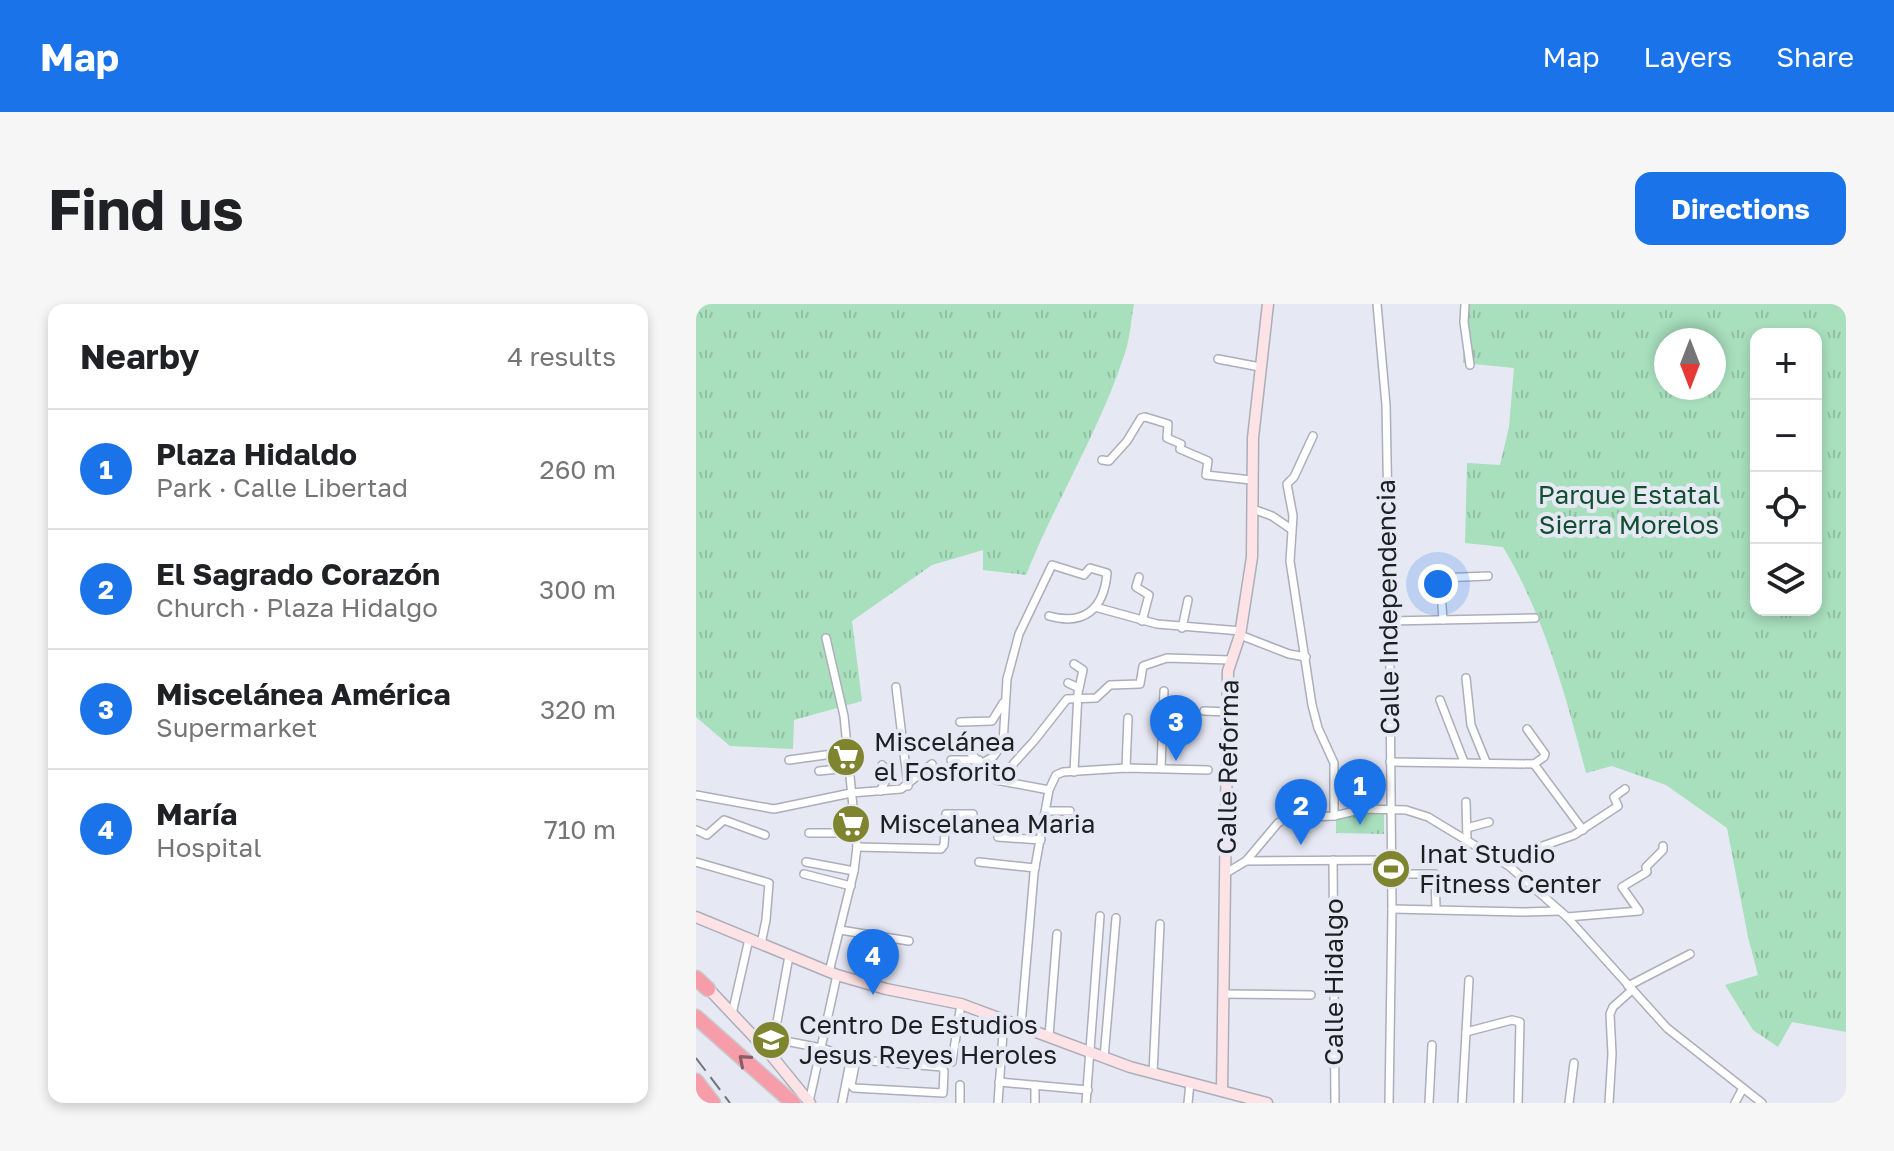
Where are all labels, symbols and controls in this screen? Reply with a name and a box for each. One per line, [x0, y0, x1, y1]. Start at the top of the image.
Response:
text: Map [40, 34, 119, 79]
text: Map [1542, 40, 1600, 73]
text: Layers [1644, 40, 1732, 73]
text: Share [1776, 40, 1854, 73]
button: Directions [1635, 172, 1846, 245]
text: Find us [48, 175, 244, 242]
north arrow [1654, 328, 1726, 400]
map controls [1750, 328, 1822, 616]
button: + [1750, 328, 1822, 400]
text: Nearby [80, 336, 200, 376]
text: 4 results [507, 341, 616, 372]
button: − [1750, 400, 1822, 472]
text: Plaza Hidaldo [156, 436, 357, 472]
text: 1 [99, 454, 113, 485]
text: 260 m [540, 454, 616, 485]
text: Park · Calle Libertad [156, 472, 408, 503]
button: locate [1750, 472, 1822, 544]
street label: Calle Independencia [1370, 479, 1405, 735]
park label: Parque Estatal Sierra Morelos [1538, 479, 1720, 540]
button: layers [1750, 544, 1822, 616]
text: El Sagrado Corazón [156, 556, 440, 592]
your location [1418, 564, 1458, 604]
text: 2 [98, 574, 114, 605]
text: 300 m [539, 574, 616, 605]
text: Church · Plaza Hidalgo [156, 592, 438, 623]
text: Miscelánea América [156, 676, 451, 712]
street label: Calle Reforma [1210, 679, 1245, 855]
text: 3 [98, 694, 114, 725]
text: 320 m [540, 694, 616, 725]
pin: 3 [1150, 695, 1202, 761]
text: Supermarket [156, 712, 317, 743]
place label: Miscelánea el Fosforito [874, 726, 1016, 787]
supermarket icon: Miscelánea el Fosforito [825, 736, 867, 778]
pin: 1 [1334, 759, 1386, 825]
pin: 2 [1275, 779, 1327, 845]
text: María [156, 796, 237, 832]
supermarket icon: Miscelanea Maria [830, 803, 872, 845]
place label: Miscelanea Maria [879, 808, 1095, 839]
text: 4 [98, 814, 114, 845]
text: 710 m [544, 814, 616, 845]
text: Hospital [156, 832, 262, 863]
place label: Inat Studio Fitness Center [1419, 838, 1601, 899]
sports icon: Inat Studio Fitness Center [1370, 848, 1412, 890]
street label: Calle Hidalgo [1318, 898, 1349, 1066]
pin: 4 [847, 929, 899, 995]
place label: Centro De Estudios Jesus Reyes Heroles [799, 1009, 1057, 1070]
school or university icon: Centro De Estudios Jesus Reyes Heroles [750, 1019, 792, 1061]
one-way arrow [739, 1055, 753, 1070]

